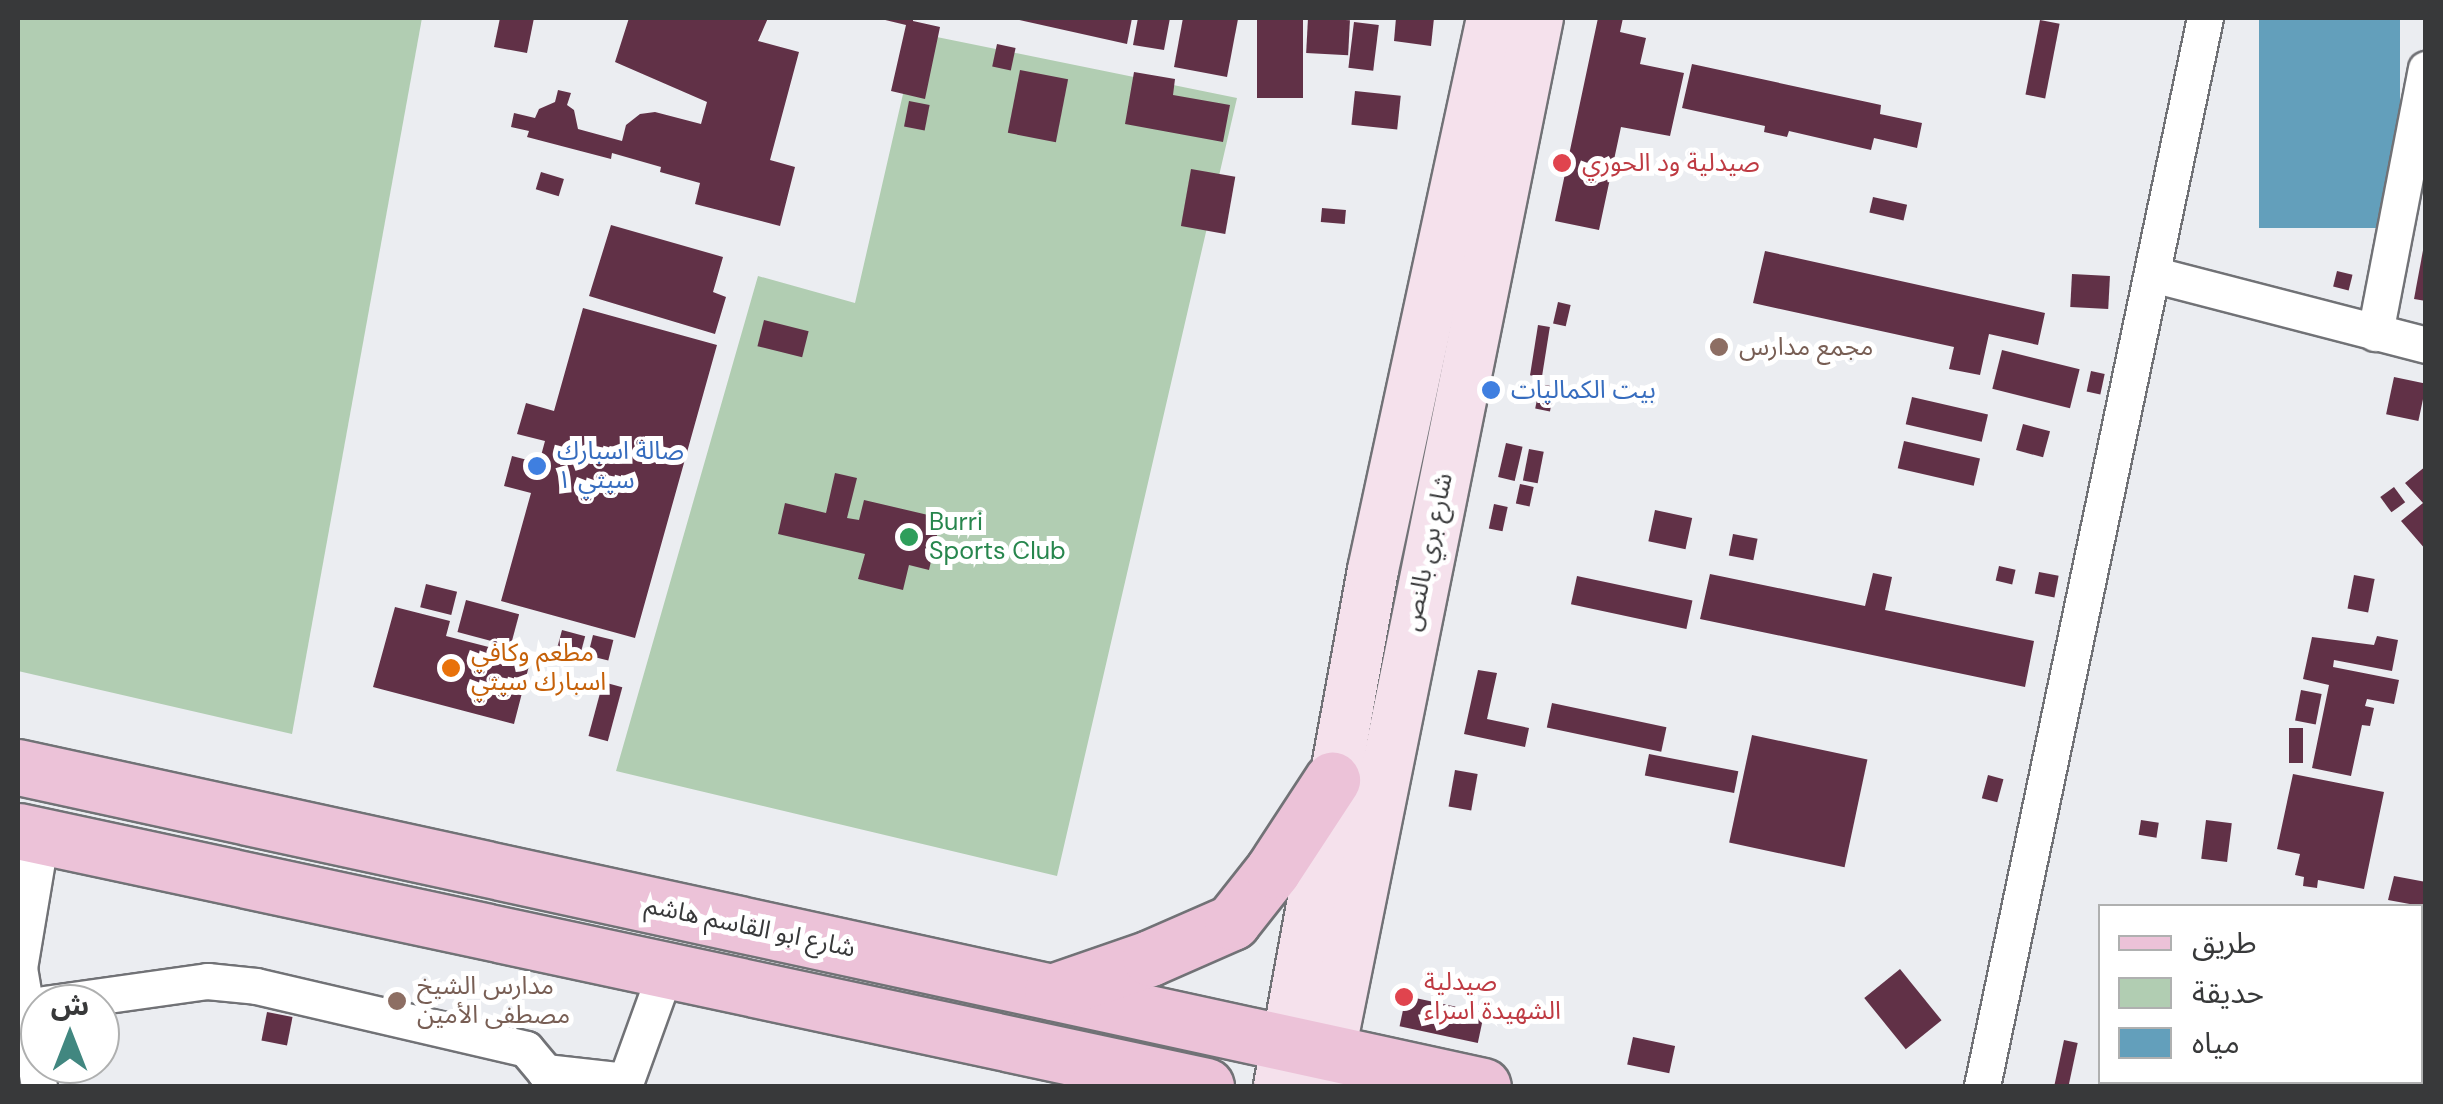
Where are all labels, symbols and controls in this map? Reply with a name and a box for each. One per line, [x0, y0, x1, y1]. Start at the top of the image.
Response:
place label: صيدلية ود الحوري [1582, 148, 1760, 178]
marker: صيدلية ود الحوري [1551, 152, 1573, 174]
place label: مجمع مدارس [1739, 332, 1873, 362]
marker: مجمع مدارس [1708, 336, 1730, 358]
place label: بيت الكماليات [1511, 375, 1656, 405]
marker: بيت الكماليات [1480, 379, 1502, 401]
place label: صالة اسبارك سيتي ١ [557, 437, 684, 496]
marker: صالة اسبارك سيتي ١ [526, 455, 548, 477]
street label: شارع بري بالنص [1397, 470, 1459, 634]
place label: Burri Sports Club [929, 508, 1066, 567]
marker: Burri Sports Club [898, 526, 920, 548]
place label: مطعم وكافي اسبارك سيتي [471, 639, 606, 698]
marker: مطعم وكافي اسبارك سيتي [440, 657, 462, 679]
street label: شارع ابو القاسم هاشم [642, 890, 858, 964]
legend [2098, 904, 2423, 1084]
text: طريق [2192, 923, 2257, 962]
place label: صيدلية الشهيدة اسراء [1424, 968, 1561, 1027]
place label: مدارس الشيخ مصطفى الأمين [417, 972, 570, 1031]
text: حديقة [2192, 973, 2264, 1012]
north arrow [20, 984, 120, 1084]
marker: صيدلية الشهيدة اسراء [1393, 986, 1415, 1008]
text: ش [51, 987, 89, 1024]
marker: مدارس الشيخ مصطفى الأمين [386, 990, 408, 1012]
text: مياه [2192, 1023, 2240, 1062]

